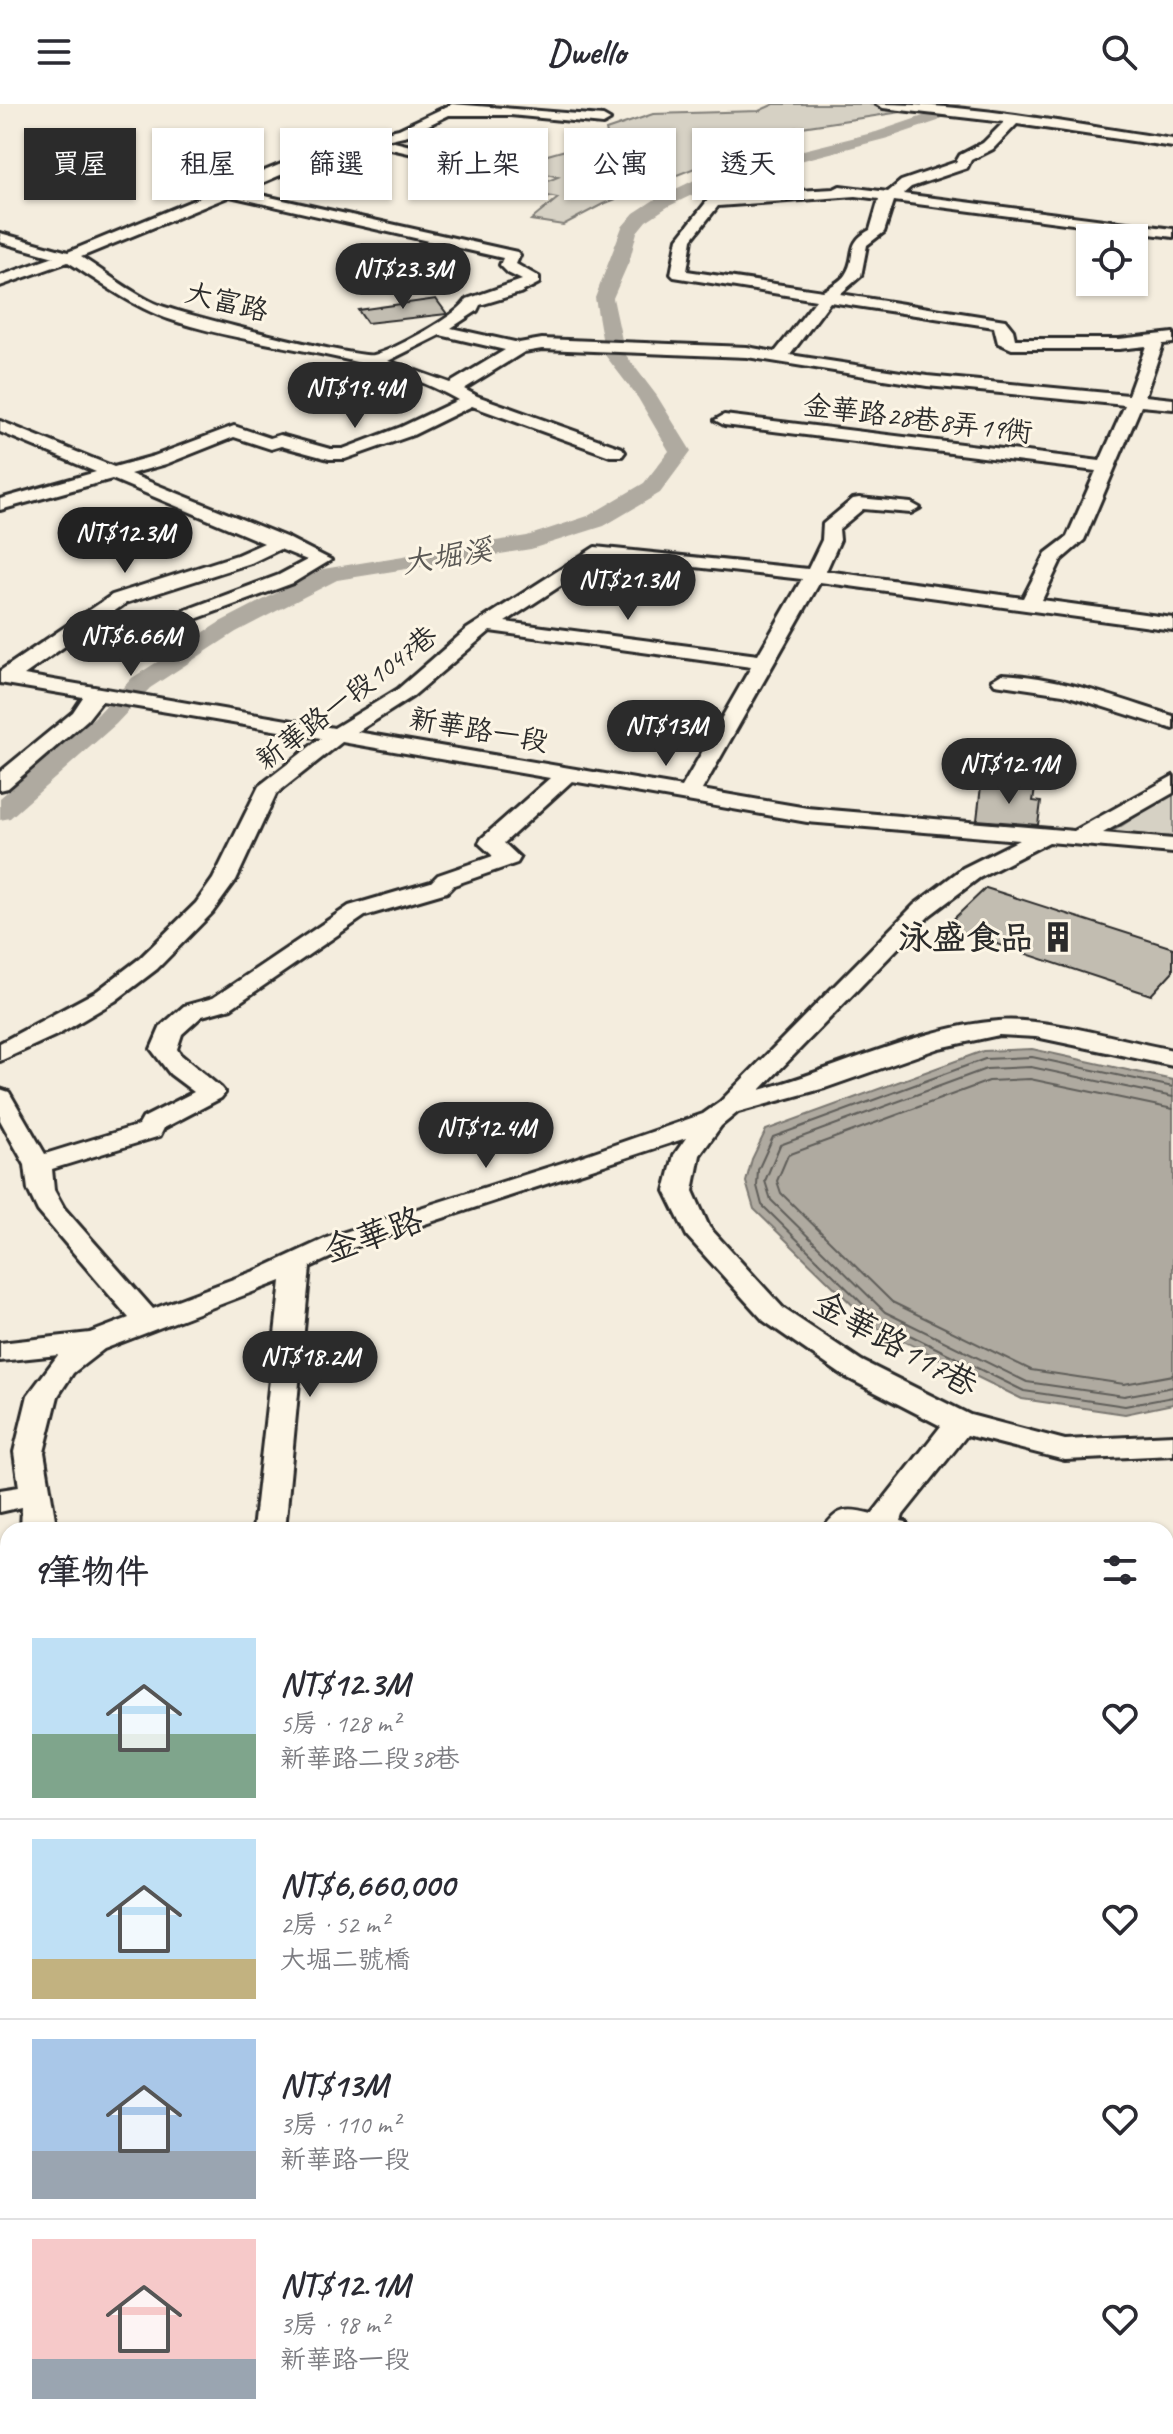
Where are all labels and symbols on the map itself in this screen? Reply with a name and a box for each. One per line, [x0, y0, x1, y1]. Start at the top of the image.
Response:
pin: NT$23.3M [320, 243, 486, 311]
street label: 大富路 [182, 274, 272, 329]
pin: NT$19.4M [272, 362, 438, 430]
street label: 金華路28巷8弄19衖 [801, 387, 1035, 450]
pin: NT$12.3M [42, 507, 208, 575]
water label: 大堀溪 [400, 530, 496, 582]
pin: NT$21.3M [545, 554, 711, 622]
pin: NT$6.66M [48, 610, 214, 678]
street label: 新華路一段1047巷 [249, 617, 445, 777]
street label: 新華路一段 [407, 700, 551, 759]
pin: NT$13M [601, 700, 731, 768]
pin: NT$12.1M [926, 738, 1092, 806]
place label: 泳盛食品 [898, 916, 1034, 959]
building icon: 泳盛食品 [1041, 920, 1075, 954]
pin: NT$12.4M [403, 1102, 569, 1170]
street label: 金華路 [318, 1198, 428, 1271]
street label: 金華路117巷 [806, 1281, 986, 1406]
pin: NT$18.2M [227, 1331, 393, 1399]

